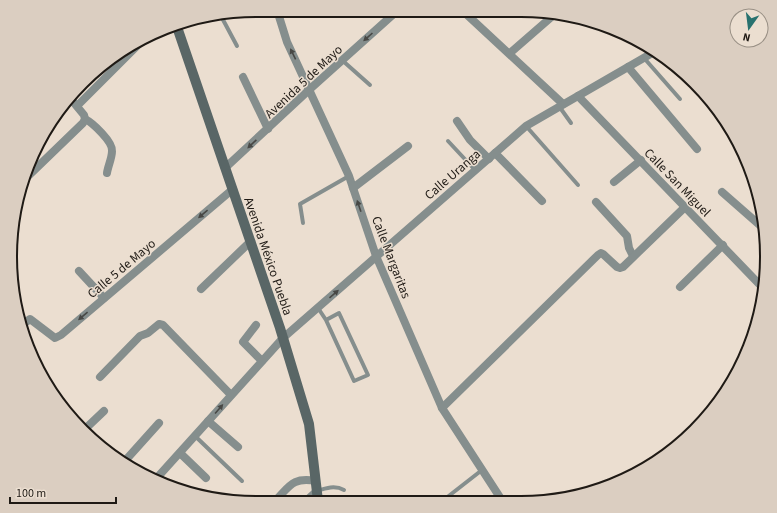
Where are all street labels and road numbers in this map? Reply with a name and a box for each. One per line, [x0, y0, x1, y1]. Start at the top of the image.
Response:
street label: Avenida 5 de Mayo [261, 41, 347, 123]
street label: Calle San Miguel [640, 144, 715, 221]
street label: Calle Uranga [421, 145, 485, 204]
street label: Avenida México Puebla [239, 195, 297, 318]
street label: Calle Margaritas [367, 214, 415, 302]
street label: Calle 5 de Mayo [84, 235, 160, 303]

